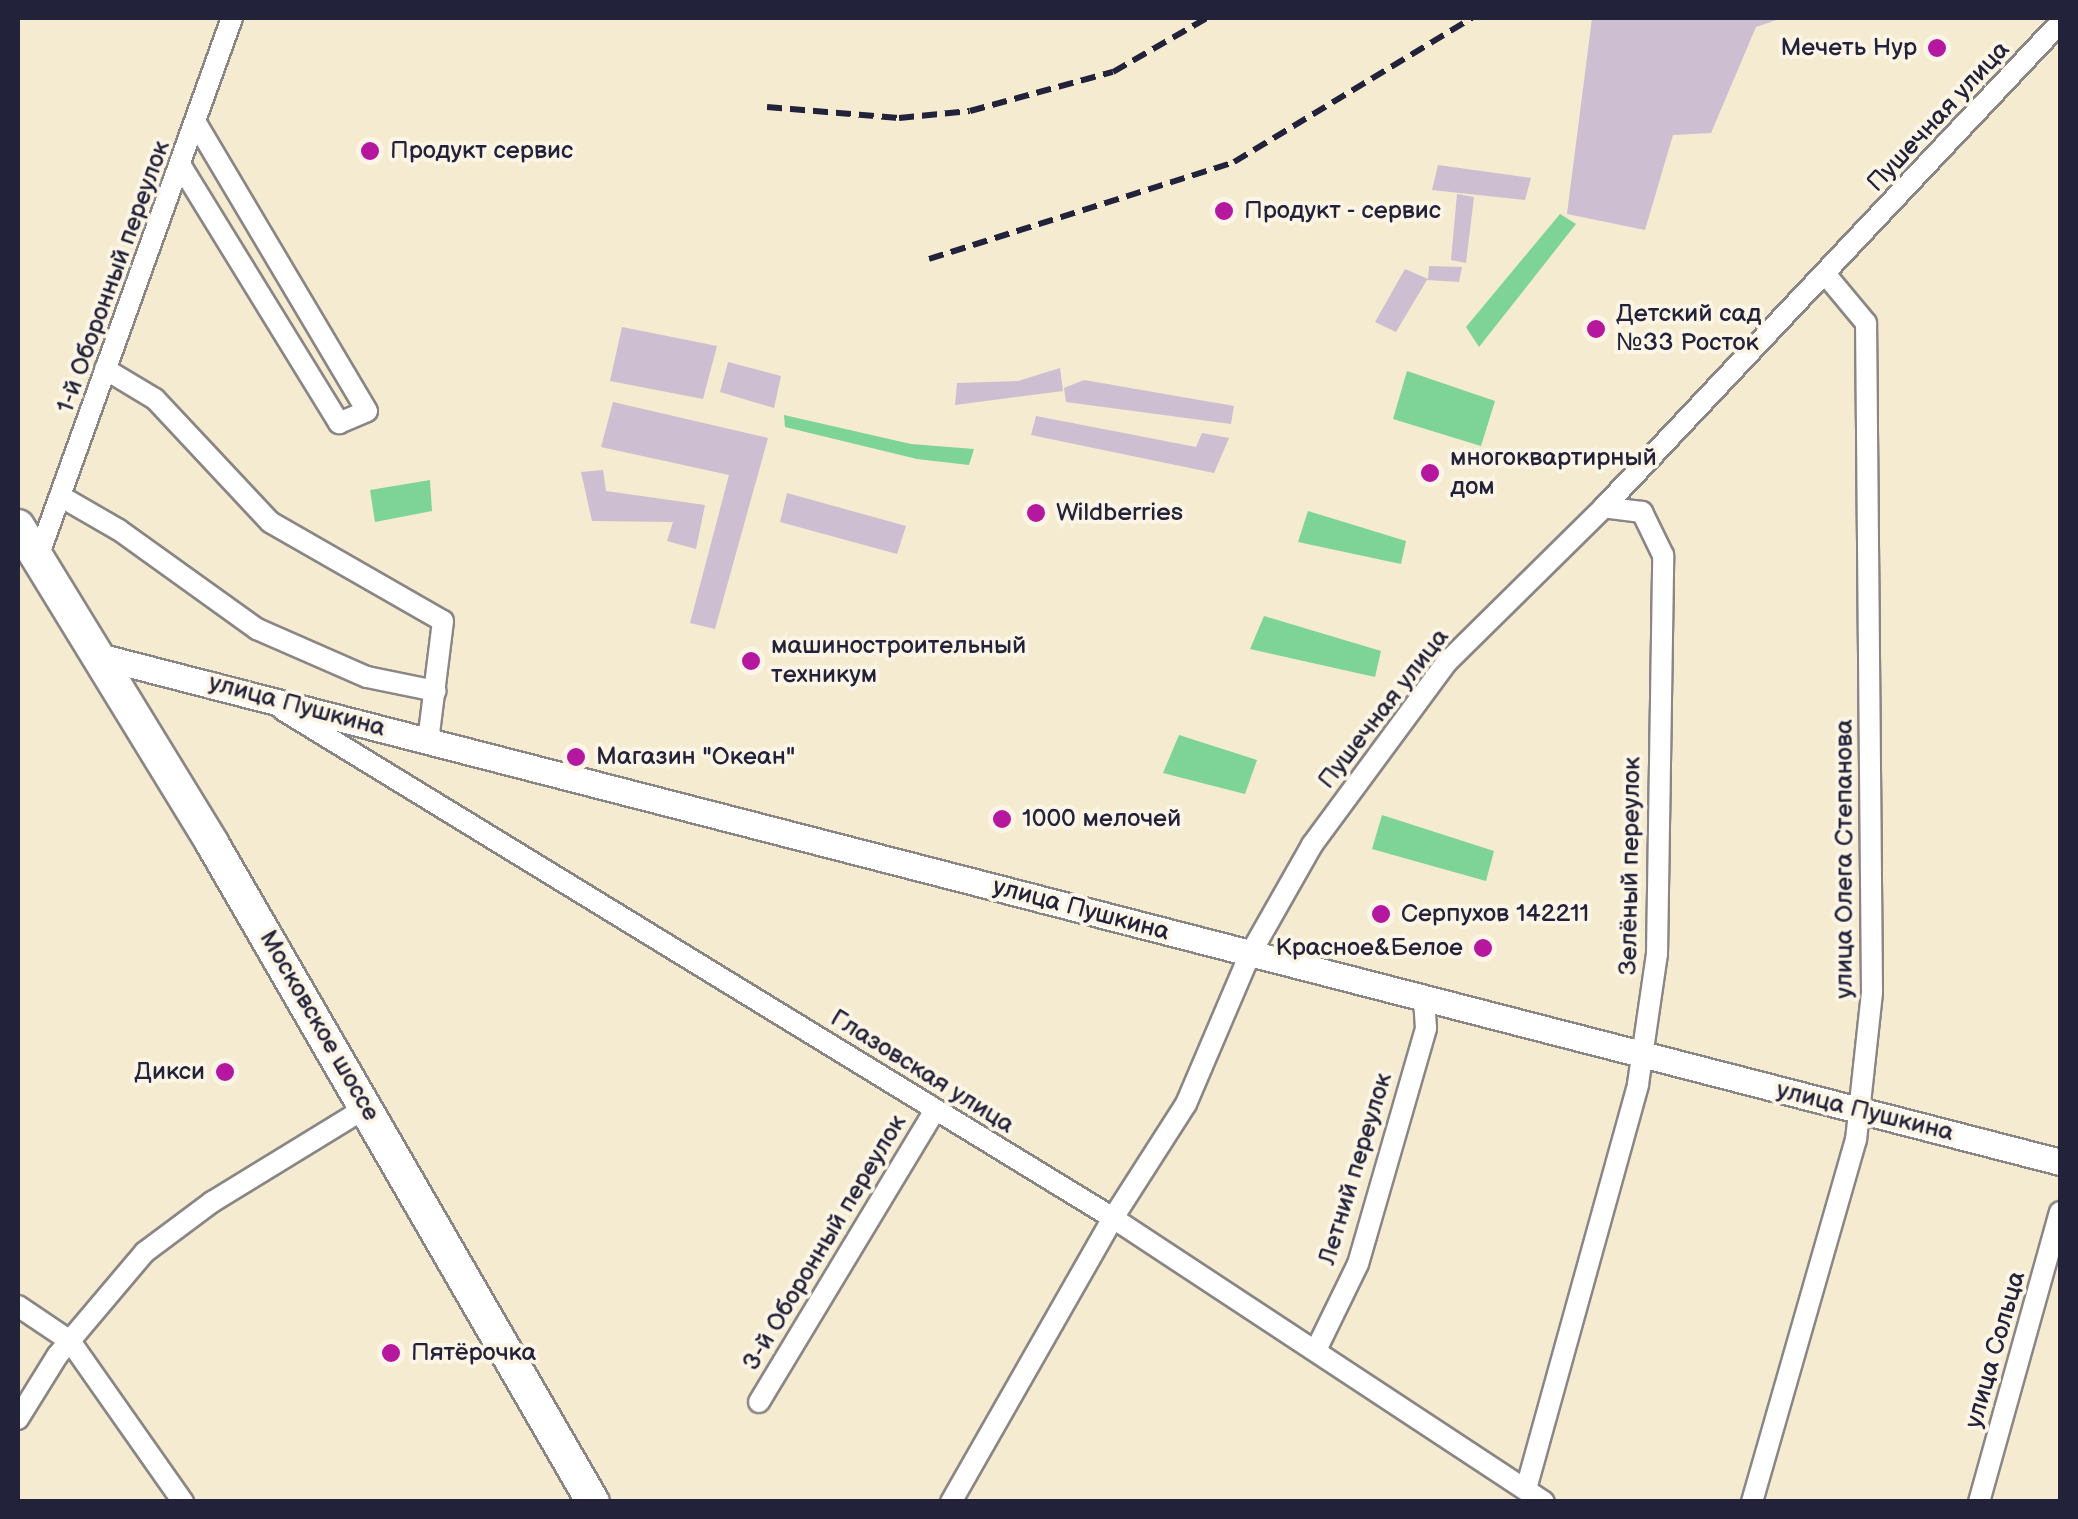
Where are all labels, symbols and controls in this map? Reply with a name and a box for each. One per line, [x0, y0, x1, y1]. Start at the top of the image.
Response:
place label: Мечеть Нур [1780, 33, 1917, 63]
street label: Пушечная улица [1862, 35, 2016, 199]
marker: Мечеть Нур [1926, 37, 1948, 59]
place label: Продукт сервис [390, 136, 573, 166]
street label: 1-й Оборонный переулок [51, 137, 177, 417]
marker: Продукт сервис [359, 140, 381, 162]
place label: Продукт - сервис [1244, 196, 1443, 226]
marker: Продукт - сервис [1213, 200, 1235, 222]
place label: Детский сад №33 Росток [1616, 300, 1762, 359]
marker: Детский сад №33 Росток [1585, 318, 1607, 340]
place label: многоквартирный дом [1450, 444, 1657, 503]
marker: многоквартирный дом [1419, 462, 1441, 484]
place label: Wildberries [1056, 498, 1183, 528]
marker: Wildberries [1025, 502, 1047, 524]
street label: Пушечная улица [1312, 623, 1456, 795]
place label: машиностроительный техникум [771, 632, 1026, 691]
marker: машиностроительный техникум [740, 650, 762, 672]
street label: улица Пушкина [205, 668, 389, 744]
street label: улица Олега Степанова [1830, 719, 1860, 999]
place label: Магазин "Океан" [596, 742, 795, 772]
marker: Магазин "Океан" [565, 746, 587, 768]
street label: Зелёный переулок [1614, 757, 1648, 975]
place label: 1000 мелочей [1022, 804, 1181, 834]
marker: 1000 мелочей [991, 808, 1013, 830]
street label: улица Пушкина [989, 872, 1173, 948]
place label: Серпухов 142211 [1401, 899, 1589, 929]
marker: Серпухов 142211 [1370, 903, 1392, 925]
street label: Московское шоссе [252, 925, 386, 1127]
place label: Красное&Белое [1276, 933, 1463, 963]
marker: Красное&Белое [1472, 937, 1494, 959]
street label: Глазовская улица [825, 1003, 1019, 1141]
place label: Дикси [134, 1057, 205, 1087]
marker: Дикси [214, 1061, 236, 1083]
street label: Летний переулок [1313, 1069, 1399, 1269]
street label: улица Пушкина [1773, 1075, 1957, 1149]
street label: 3-й Оборонный переулок [737, 1110, 913, 1376]
street label: улица Сольца [1959, 1268, 2033, 1432]
place label: Пятёрочка [411, 1338, 536, 1368]
marker: Пятёрочка [380, 1342, 402, 1364]

